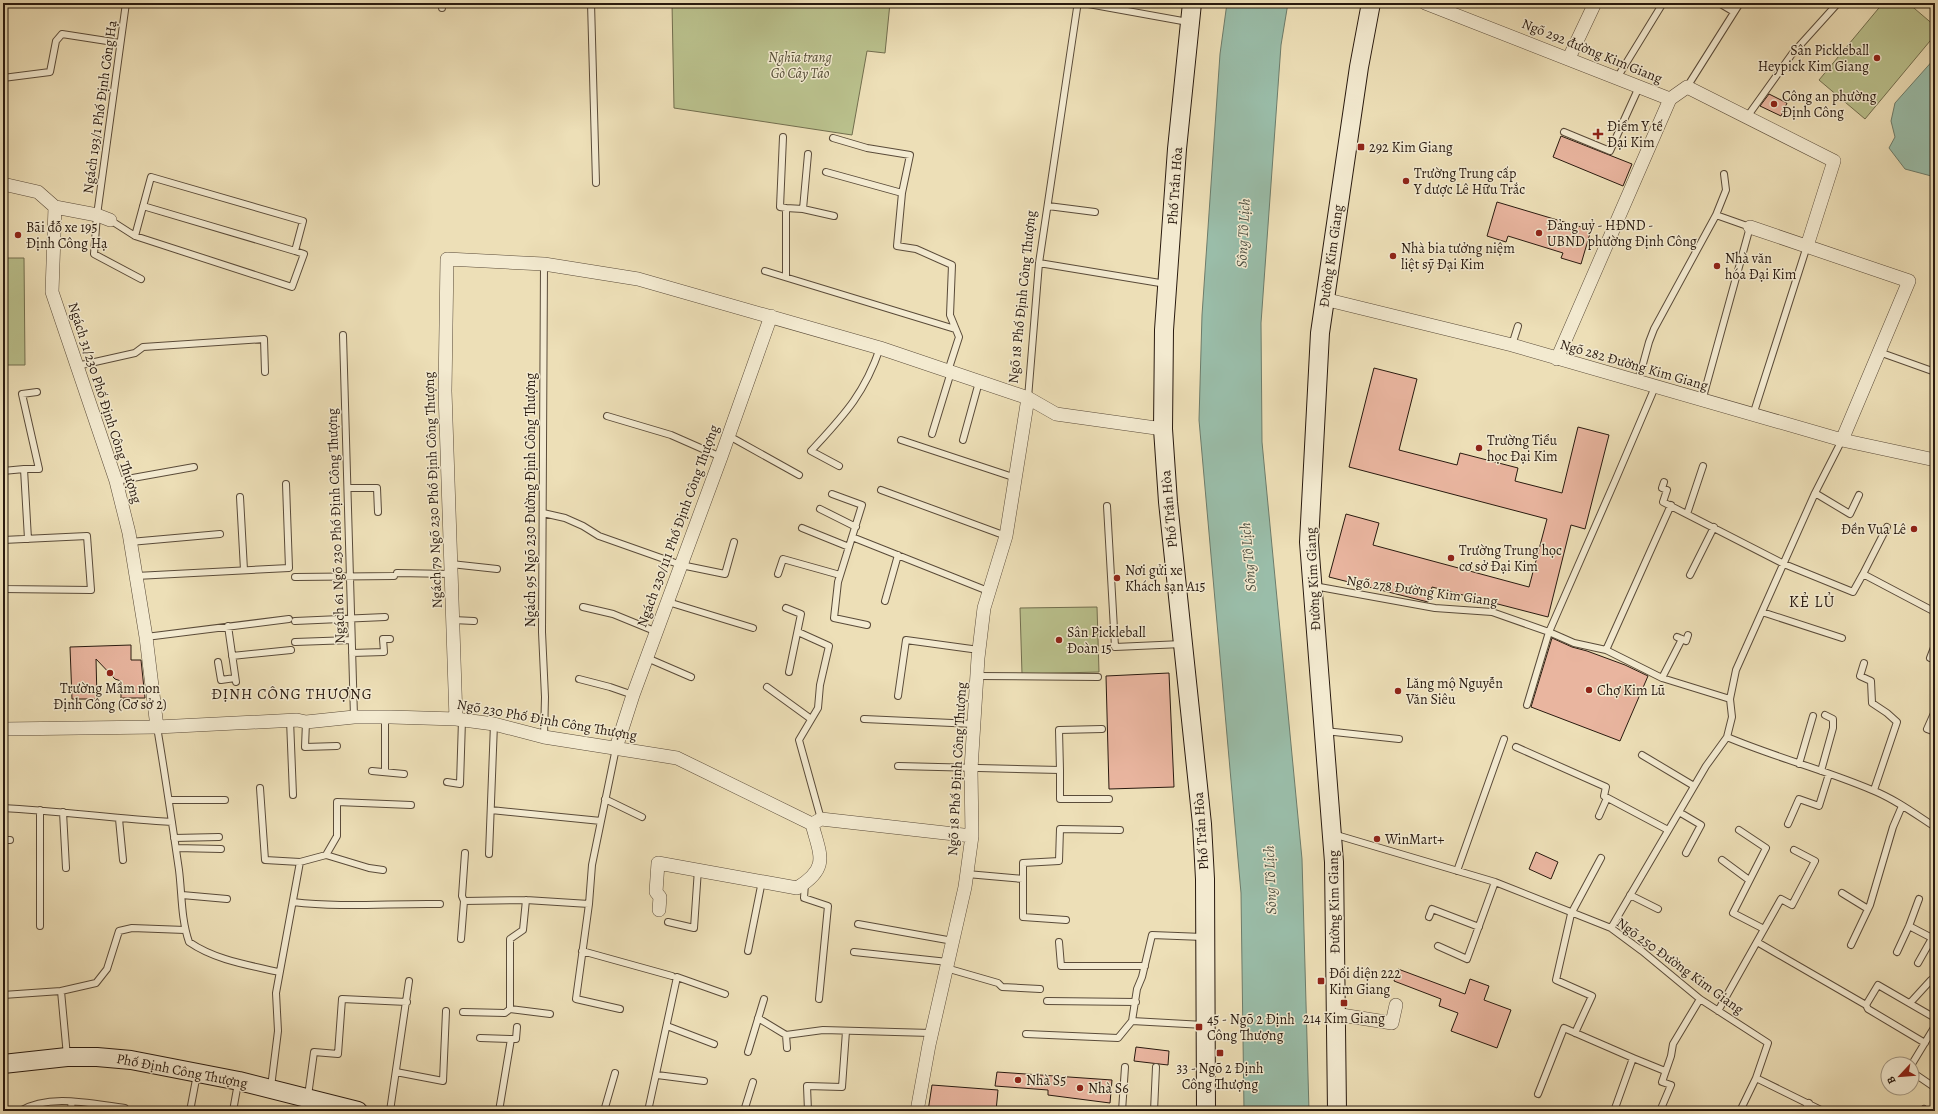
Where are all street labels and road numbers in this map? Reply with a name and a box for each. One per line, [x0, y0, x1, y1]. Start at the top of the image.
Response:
street label: Ngõ 292 đường Kim Giang [1519, 14, 1665, 88]
street label: Ngách 193/1 Phố Định Công Hạ [78, 19, 122, 195]
street label: Phố Trần Hòa [1163, 146, 1187, 226]
street label: Đường Kim Giang [1314, 203, 1348, 309]
street label: Ngõ 18 Phố Định Công Thượng [1003, 209, 1041, 385]
street label: Ngách 31/230 Phố Định Công Thượng [63, 300, 147, 506]
street label: Ngõ 282 Đường Kim Giang [1558, 335, 1710, 395]
street label: Ngách 79 Ngõ 230 Phố Định Công Thượng [419, 371, 447, 609]
street label: Ngách 95 Ngõ 230 Đường Định Công Thượng [521, 373, 540, 627]
street label: Ngách 61 Ngõ 230 Phố Định Công Thượng [322, 408, 350, 644]
street label: Ngách 230/111 Phố Định Công Thượng [632, 422, 724, 630]
street label: Phố Trần Hòa [1156, 469, 1182, 549]
street label: Đường Kim Giang [1301, 527, 1325, 631]
street label: Ngõ 278 Đường Kim Giang [1345, 571, 1499, 611]
street label: Ngõ 18 Phố Định Công Thượng [943, 682, 971, 856]
street label: Ngõ 230 Phố Định Công Thượng [456, 695, 638, 745]
street label: Phố Trần Hòa [1189, 791, 1213, 871]
street label: Đường Kim Giang [1324, 850, 1344, 954]
street label: Ngõ 250 Đường Kim Giang [1612, 913, 1748, 1019]
street label: Phố Định Công Thượng [115, 1049, 249, 1093]

